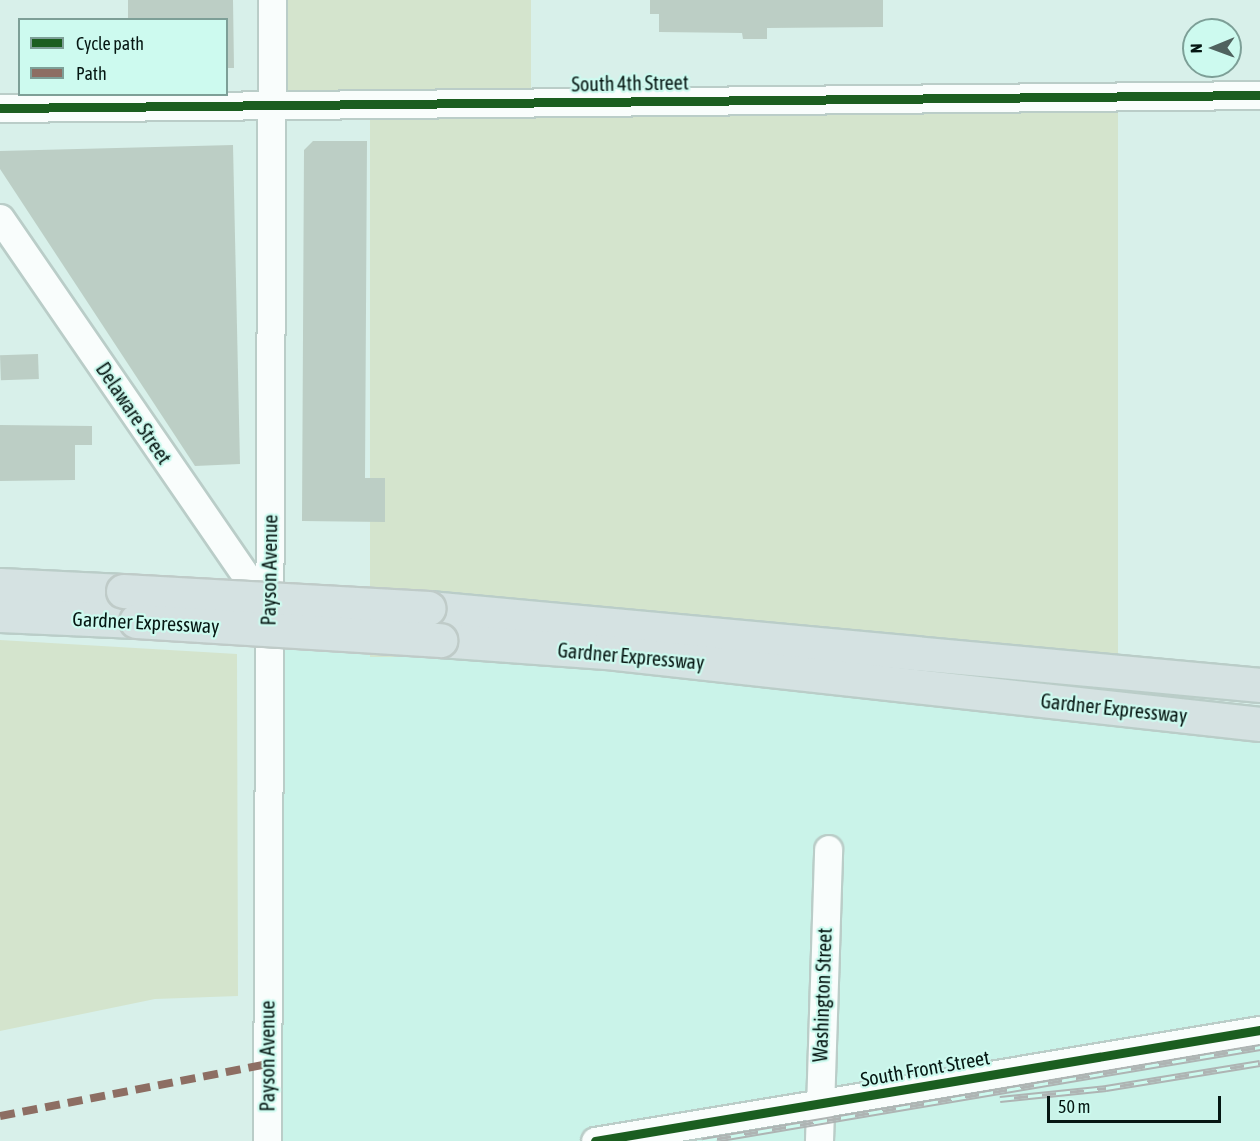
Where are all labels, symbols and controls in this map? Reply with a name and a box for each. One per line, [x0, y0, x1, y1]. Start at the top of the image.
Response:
legend [18, 18, 228, 96]
north arrow [1182, 18, 1242, 78]
text: Cycle path [76, 33, 144, 54]
text: N [1187, 43, 1205, 53]
text: Path [76, 63, 107, 84]
street label: South 4th Street [571, 70, 689, 96]
street label: Delaware Street [91, 358, 177, 468]
street label: Payson Avenue [256, 514, 282, 626]
street label: Gardner Expressway [72, 606, 220, 638]
street label: Gardner Expressway [557, 638, 705, 674]
street label: Gardner Expressway [1040, 688, 1188, 728]
street label: Washington Street [808, 928, 836, 1062]
street label: Payson Avenue [255, 1000, 279, 1112]
street label: South Front Street [859, 1045, 991, 1091]
scale bar [1050, 1084, 1224, 1122]
text: 50 m [1058, 1096, 1090, 1117]

